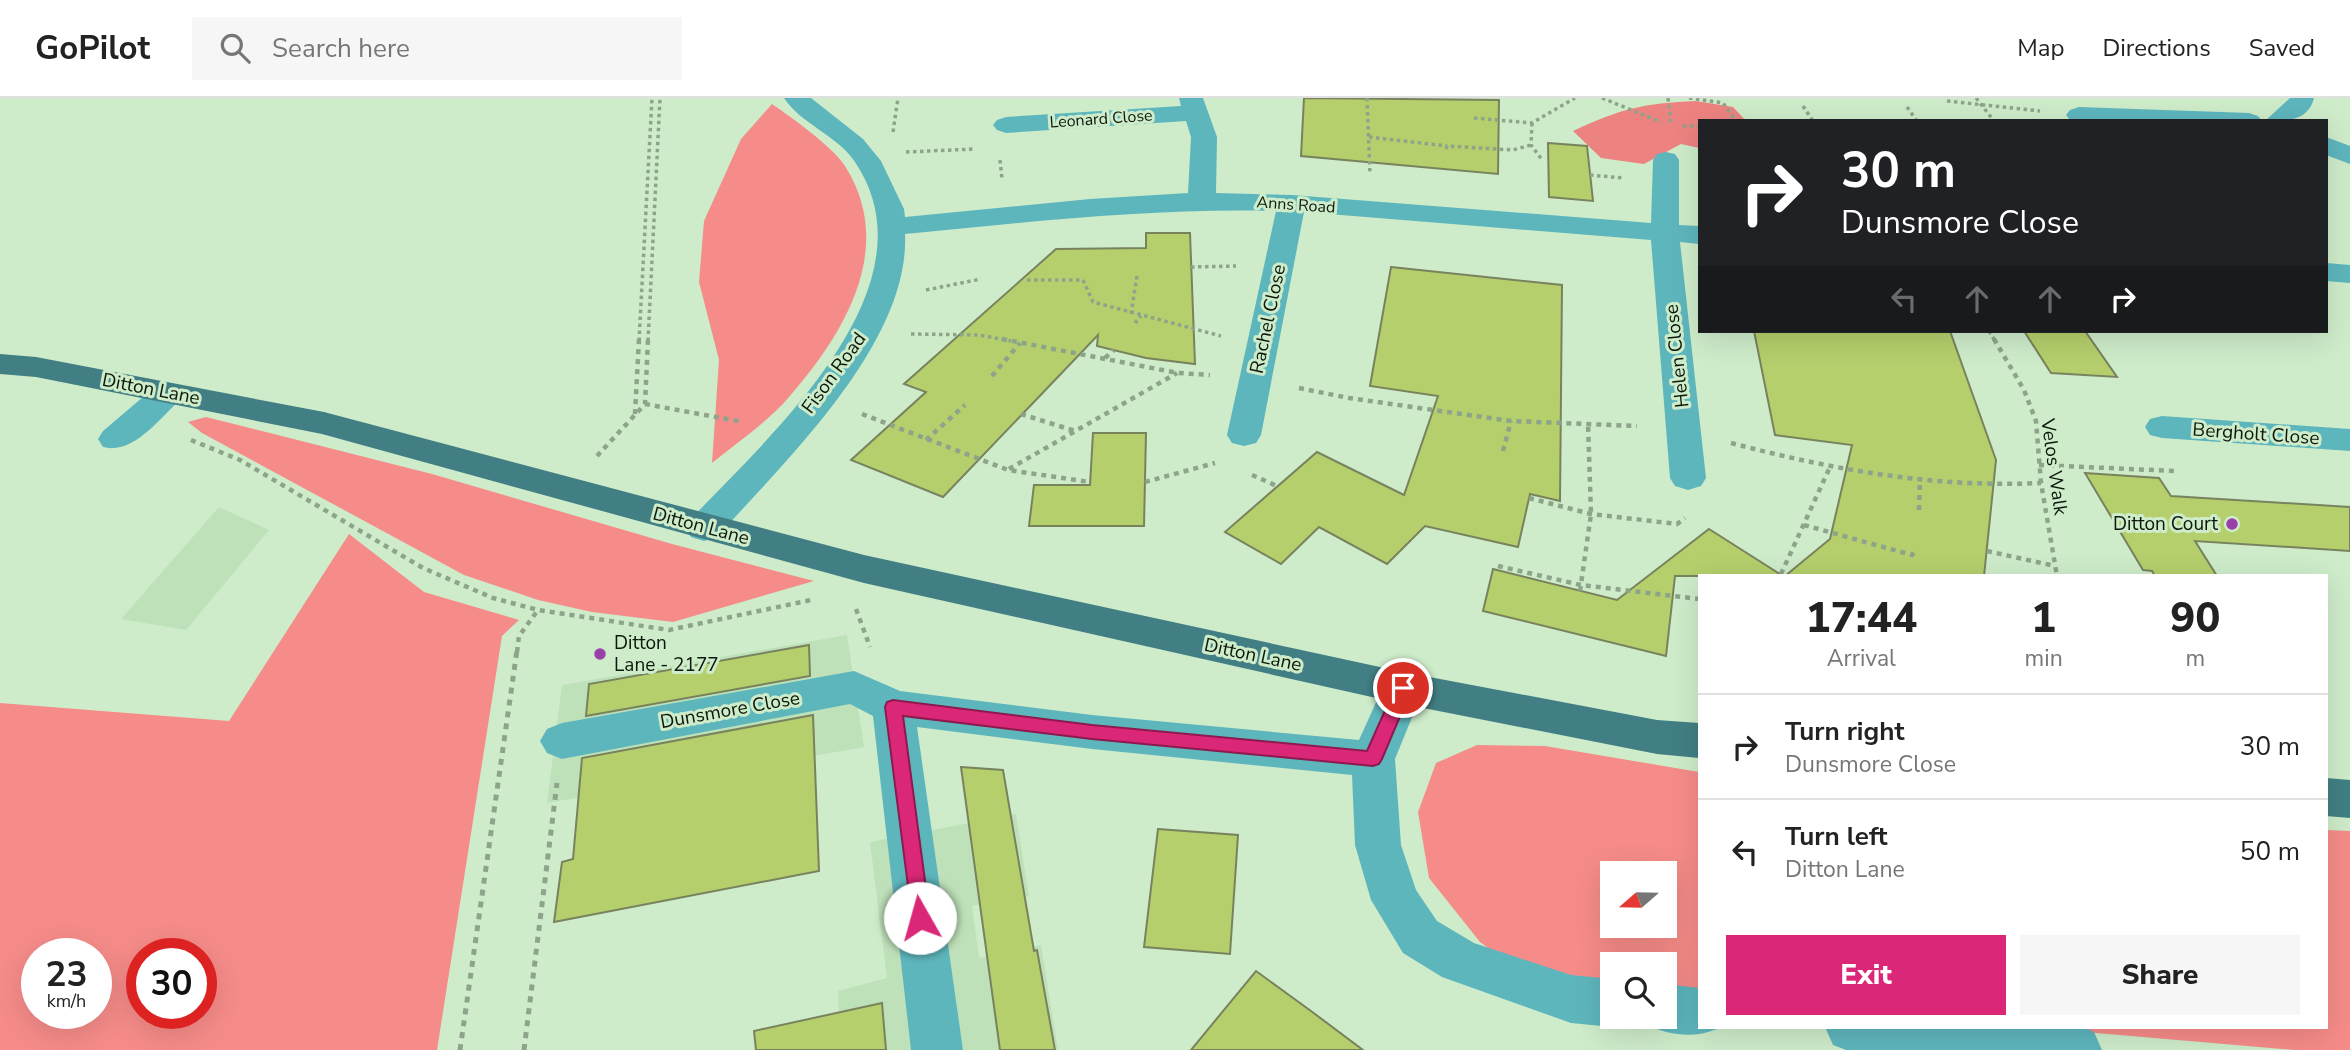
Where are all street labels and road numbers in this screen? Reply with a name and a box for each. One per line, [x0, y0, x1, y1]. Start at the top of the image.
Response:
street label: Leonard Close [1049, 104, 1153, 134]
street label: Anns Road [1256, 191, 1336, 219]
street label: Rachel Close [1244, 262, 1292, 376]
street label: Helen Close [1659, 303, 1695, 409]
street label: Fison Road [796, 327, 872, 419]
street label: Ditton Lane [100, 367, 202, 411]
street label: Velos Walk [2034, 416, 2074, 517]
street label: Bergholt Close [2192, 417, 2320, 451]
street label: Ditton Lane [650, 501, 752, 551]
street label: Ditton Lane [1202, 632, 1304, 678]
street label: Dunsmore Close [658, 685, 802, 735]

